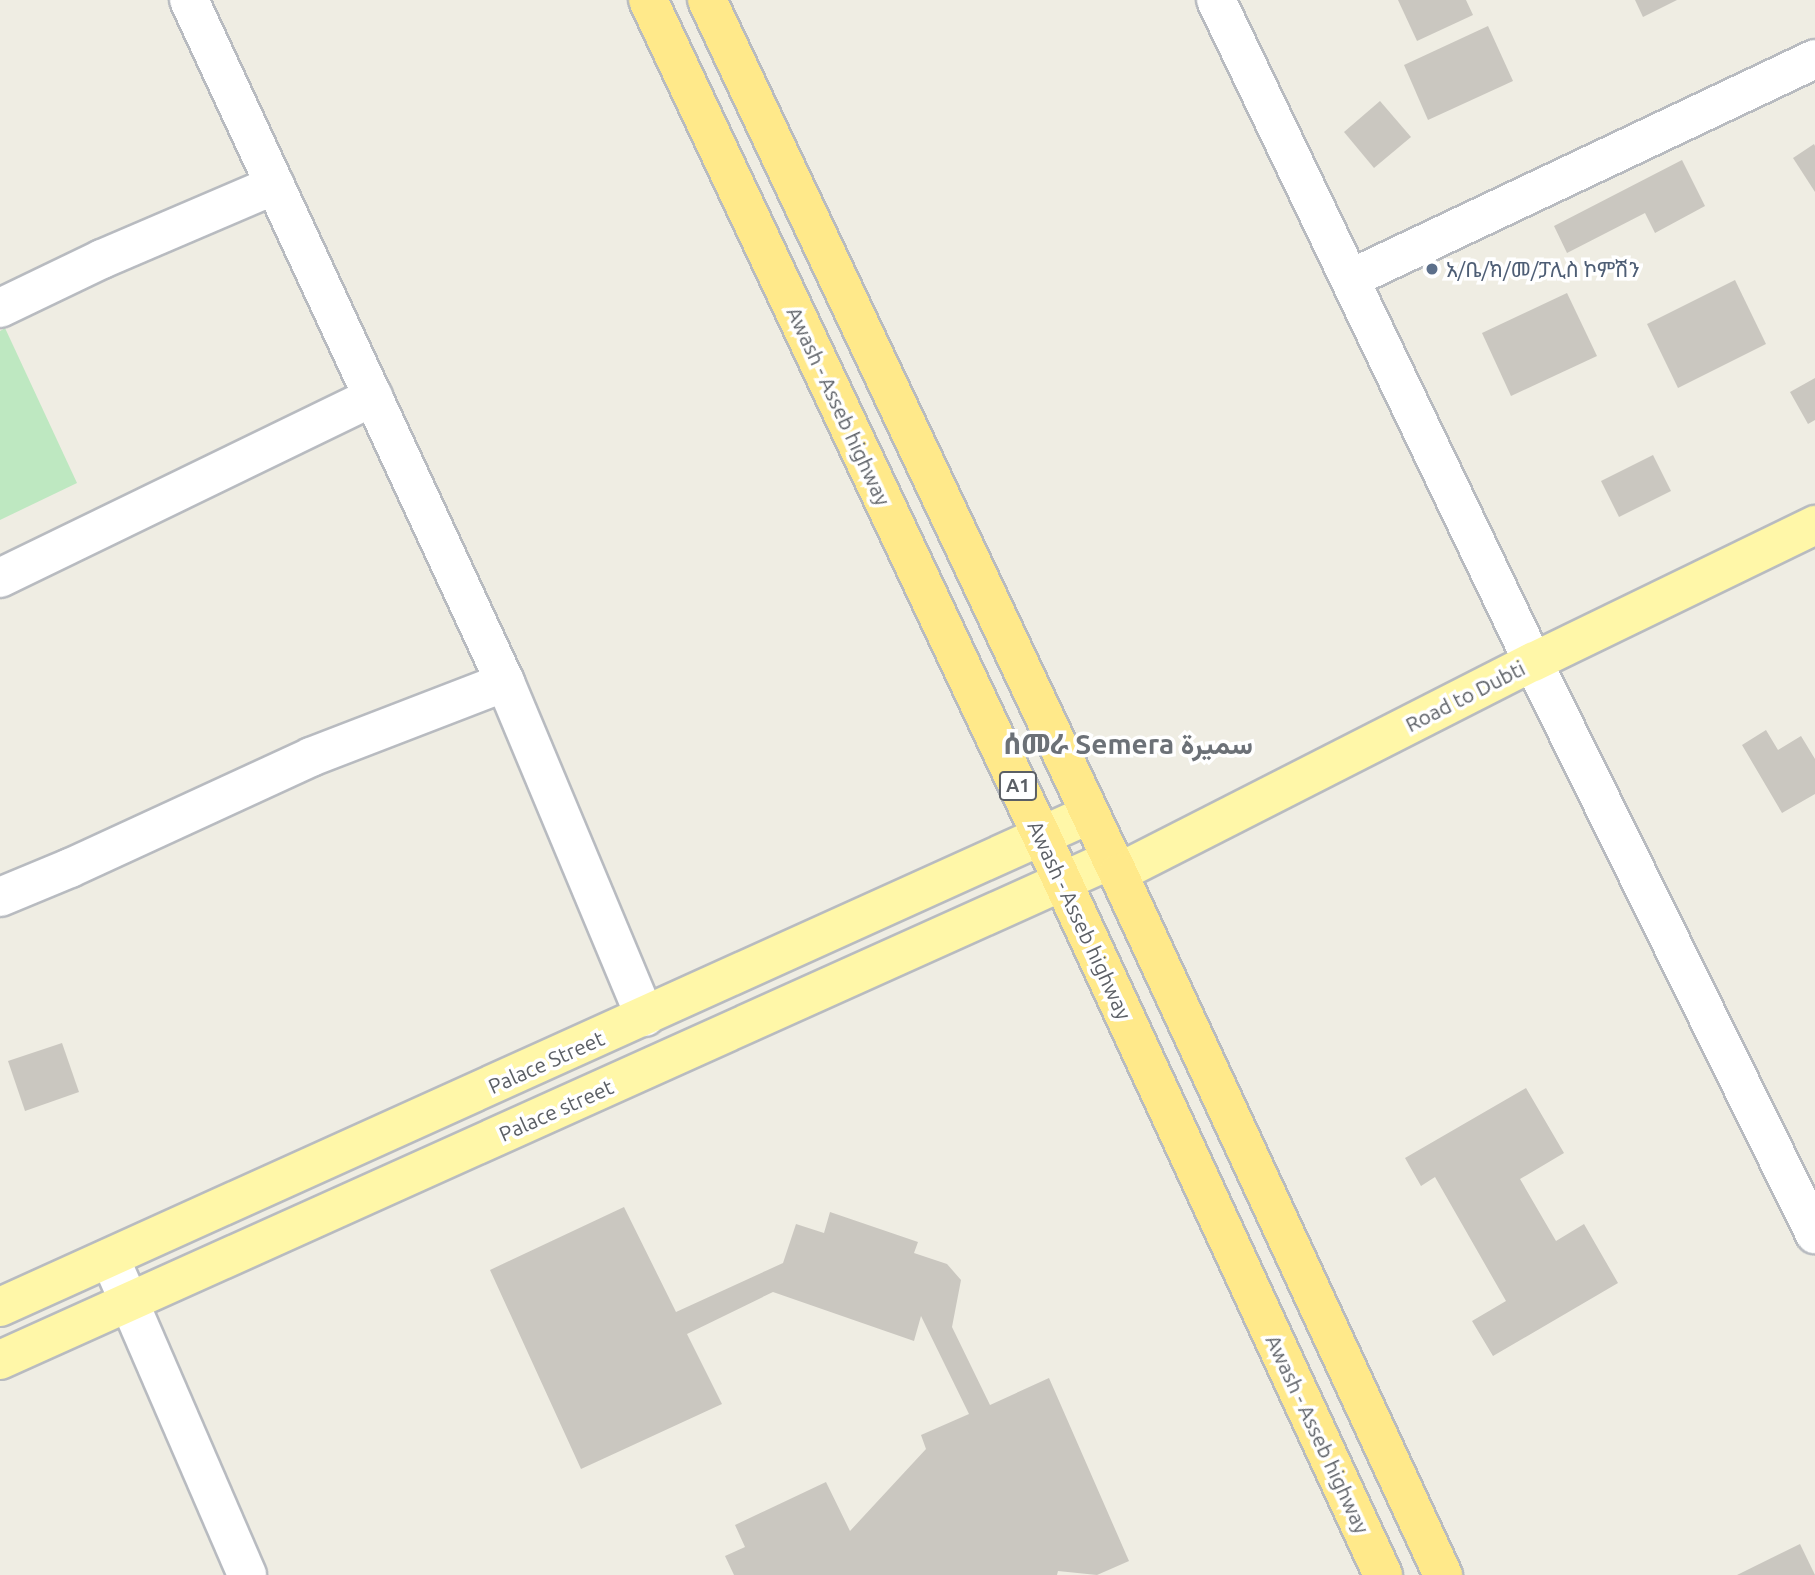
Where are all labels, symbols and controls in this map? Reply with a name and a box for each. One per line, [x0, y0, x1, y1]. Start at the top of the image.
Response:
place label: አ/ቤ/ክ/መ/ፓሊስ ኮምሽን [1446, 256, 1639, 282]
marker: አ/ቤ/ክ/መ/ፓሊስ ኮምሽን [1424, 261, 1440, 277]
street label: Awash - Asseb highway [782, 303, 896, 509]
street label: Road to Dubti [1401, 655, 1529, 737]
district label: ሰመራ Semera سميرة [1003, 727, 1253, 761]
road number: A1 [999, 771, 1037, 802]
street label: Awash - Asseb highway [1023, 817, 1137, 1023]
street label: Palace Street [484, 1025, 608, 1099]
street label: Palace street [495, 1074, 617, 1146]
street label: Awash - Asseb highway [1261, 1331, 1375, 1537]

